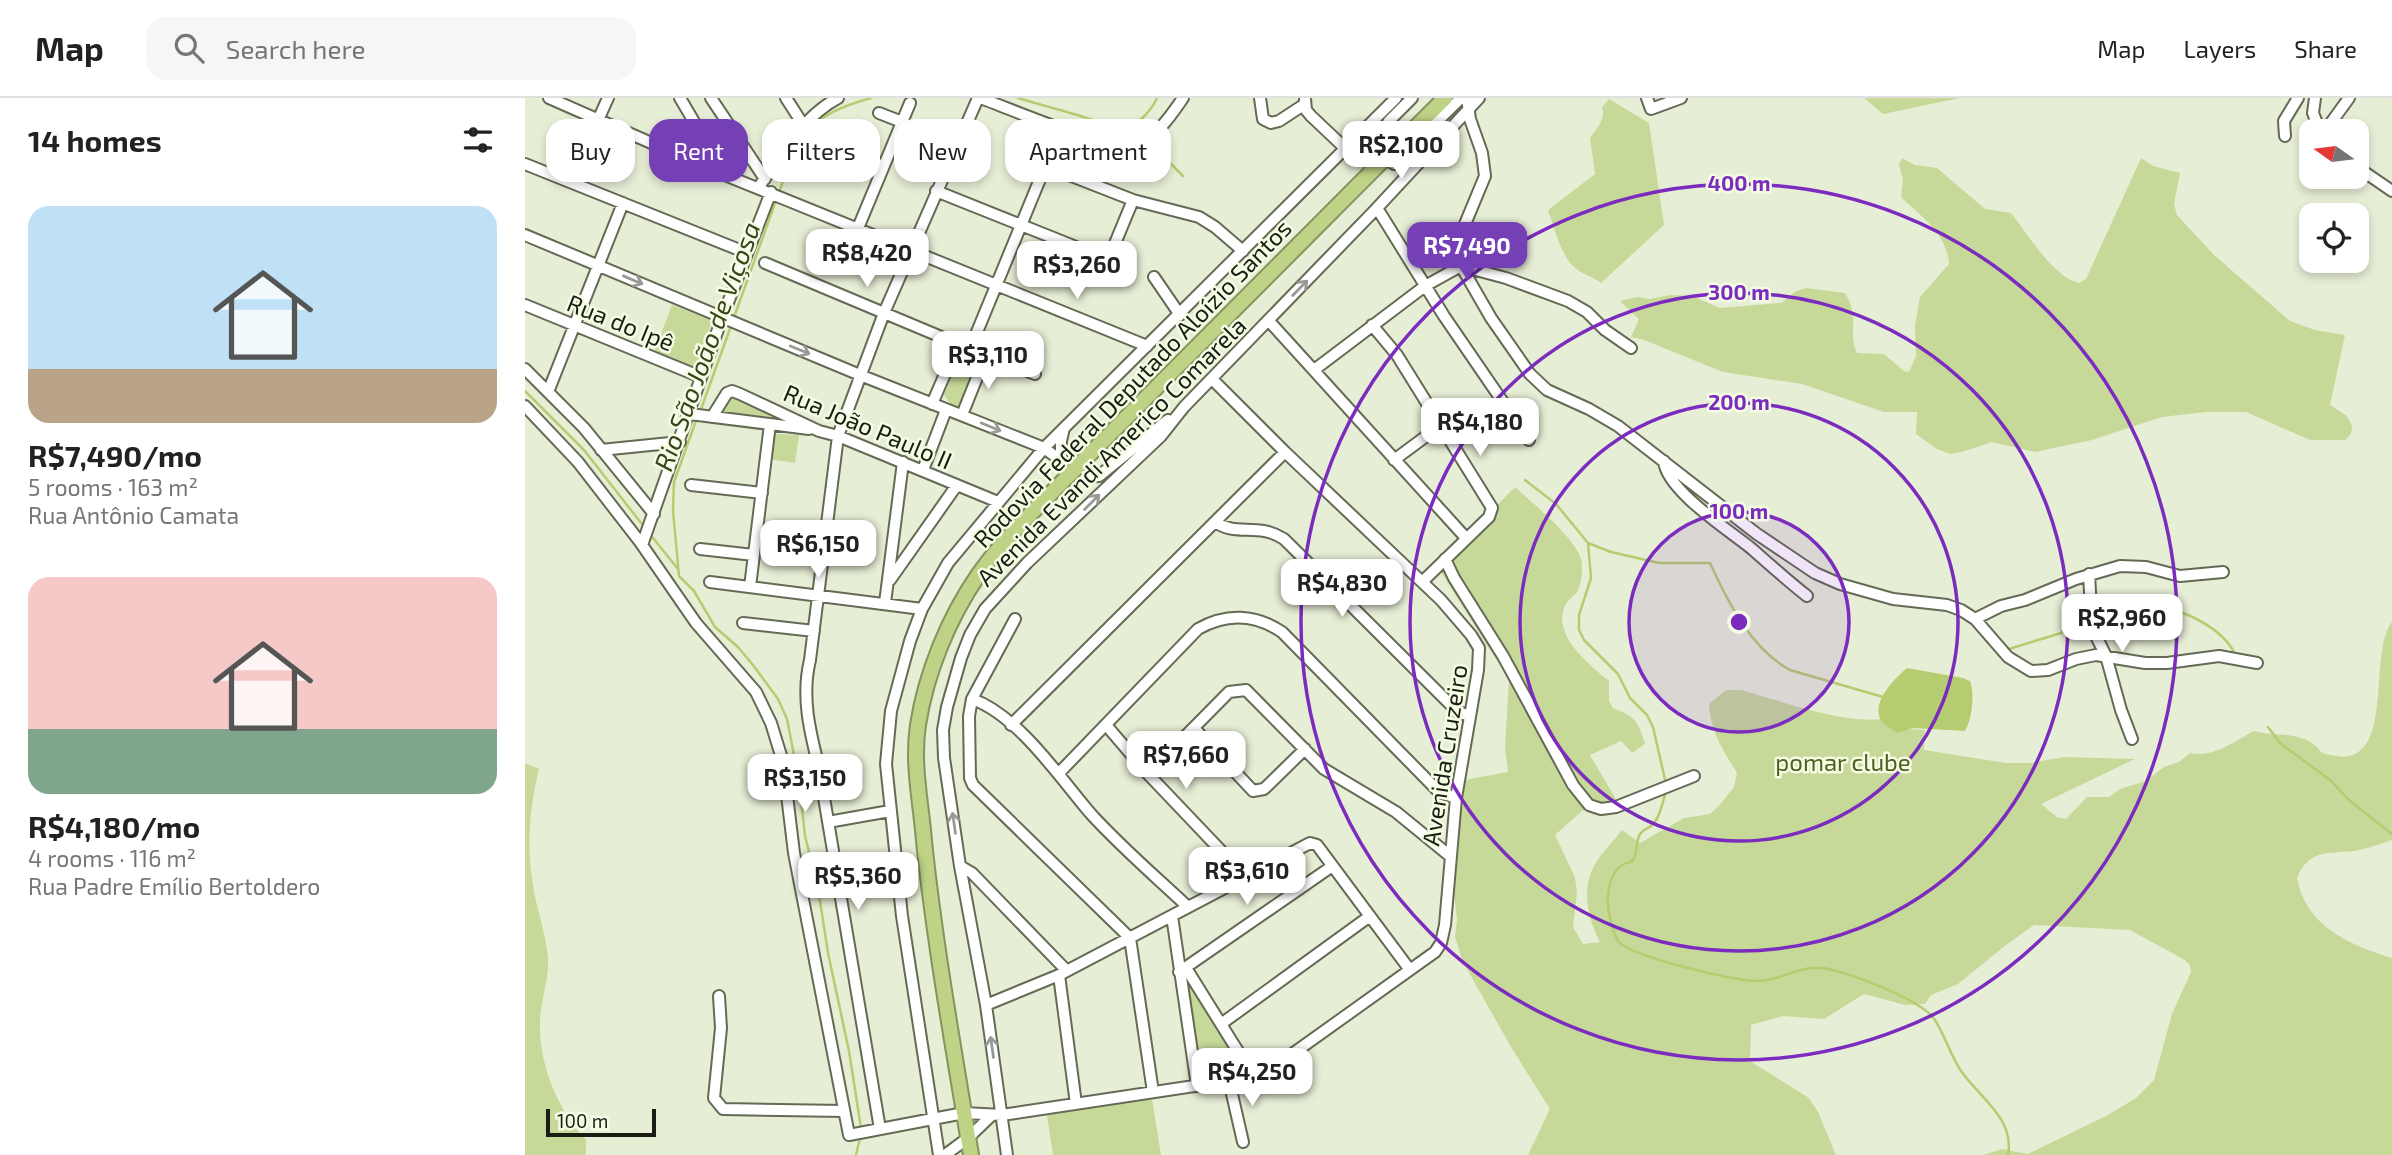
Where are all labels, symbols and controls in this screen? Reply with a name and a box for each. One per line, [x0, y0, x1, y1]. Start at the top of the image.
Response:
search box [146, 17, 636, 80]
text: Map [35, 28, 104, 68]
icon: search [170, 29, 208, 67]
text: Search here [226, 33, 365, 64]
text: Map [2097, 34, 2145, 63]
text: Layers [2183, 34, 2256, 63]
text: Share [2294, 34, 2357, 63]
chip: Buy [546, 119, 635, 182]
chip: Rent [649, 119, 748, 182]
chip: Filters [762, 119, 880, 182]
chip: New [894, 119, 991, 182]
chip: Apartment [1005, 119, 1171, 182]
north arrow [2299, 119, 2369, 189]
map controls [2299, 119, 2369, 273]
icon: filters [459, 121, 497, 159]
text: 14 homes [28, 122, 162, 158]
pin: R$2,100 [1336, 122, 1466, 181]
text: R$2,100 [1358, 130, 1444, 158]
text: 400 m [1708, 170, 1770, 195]
button: locate [2299, 203, 2369, 273]
street label: Rodovia Federal Deputado Aloízio Santos [967, 213, 1297, 553]
water label: Rio São João de Viçosa [647, 217, 767, 475]
pin: R$7,490 [1402, 222, 1532, 282]
pin: R$8,420 [802, 230, 932, 289]
text: R$7,490 [1423, 231, 1511, 259]
text: R$8,420 [822, 238, 912, 266]
pin: R$3,260 [1012, 242, 1142, 301]
text: R$3,260 [1033, 250, 1121, 278]
icon: home [200, 252, 326, 378]
one-way arrow [622, 275, 643, 288]
text: 300 m [1708, 279, 1770, 304]
one-way arrow [1292, 280, 1309, 297]
street label: Rua do Ipê [563, 287, 679, 357]
street label: Avenida Evandi Americo Comarela [970, 310, 1252, 592]
pin: R$3,110 [923, 331, 1053, 391]
text: R$3,110 [948, 340, 1028, 368]
one-way arrow [788, 344, 810, 357]
street label: Rua João Paulo II [779, 377, 957, 475]
text: 200 m [1708, 389, 1770, 414]
pin: R$4,180 [1415, 398, 1545, 458]
text: R$4,180 [1437, 407, 1523, 435]
one-way arrow [980, 421, 1002, 434]
text: R$7,490/mo [28, 437, 202, 473]
text: 5 rooms · 163 m² [28, 473, 198, 501]
one-way arrow [1084, 493, 1101, 510]
text: 100 m [1710, 498, 1768, 523]
text: Rua Antônio Camata [28, 501, 239, 529]
pin: R$6,150 [753, 520, 883, 580]
text: R$6,150 [776, 529, 860, 557]
pin: R$4,830 [1277, 560, 1407, 619]
text: R$4,830 [1297, 568, 1387, 596]
pin: R$2,960 [2057, 594, 2187, 654]
text: R$2,960 [2078, 603, 2166, 631]
centre of rings [1727, 610, 1751, 634]
icon: home [200, 623, 326, 749]
street label: Avenida Cruzeiro [1415, 662, 1473, 848]
pin: R$7,660 [1121, 732, 1251, 791]
text: R$7,660 [1143, 740, 1229, 768]
park label: pomar clube [1775, 747, 1911, 776]
pin: R$3,150 [740, 754, 870, 814]
text: R$3,150 [764, 763, 846, 791]
text: R$4,180/mo [28, 808, 200, 844]
one-way arrow [947, 812, 960, 835]
text: 4 rooms · 116 m² [28, 844, 196, 872]
pin: R$3,610 [1182, 848, 1312, 907]
pin: R$5,360 [793, 852, 923, 912]
text: R$3,610 [1205, 856, 1289, 884]
text: R$5,360 [814, 861, 902, 889]
text: Rua Padre Emílio Bertoldero [28, 872, 320, 900]
one-way arrow [986, 1036, 999, 1059]
pin: R$4,250 [1187, 1048, 1317, 1108]
text: R$4,250 [1207, 1057, 1297, 1085]
scale bar [546, 1106, 656, 1138]
text: 100 m [557, 1109, 608, 1132]

